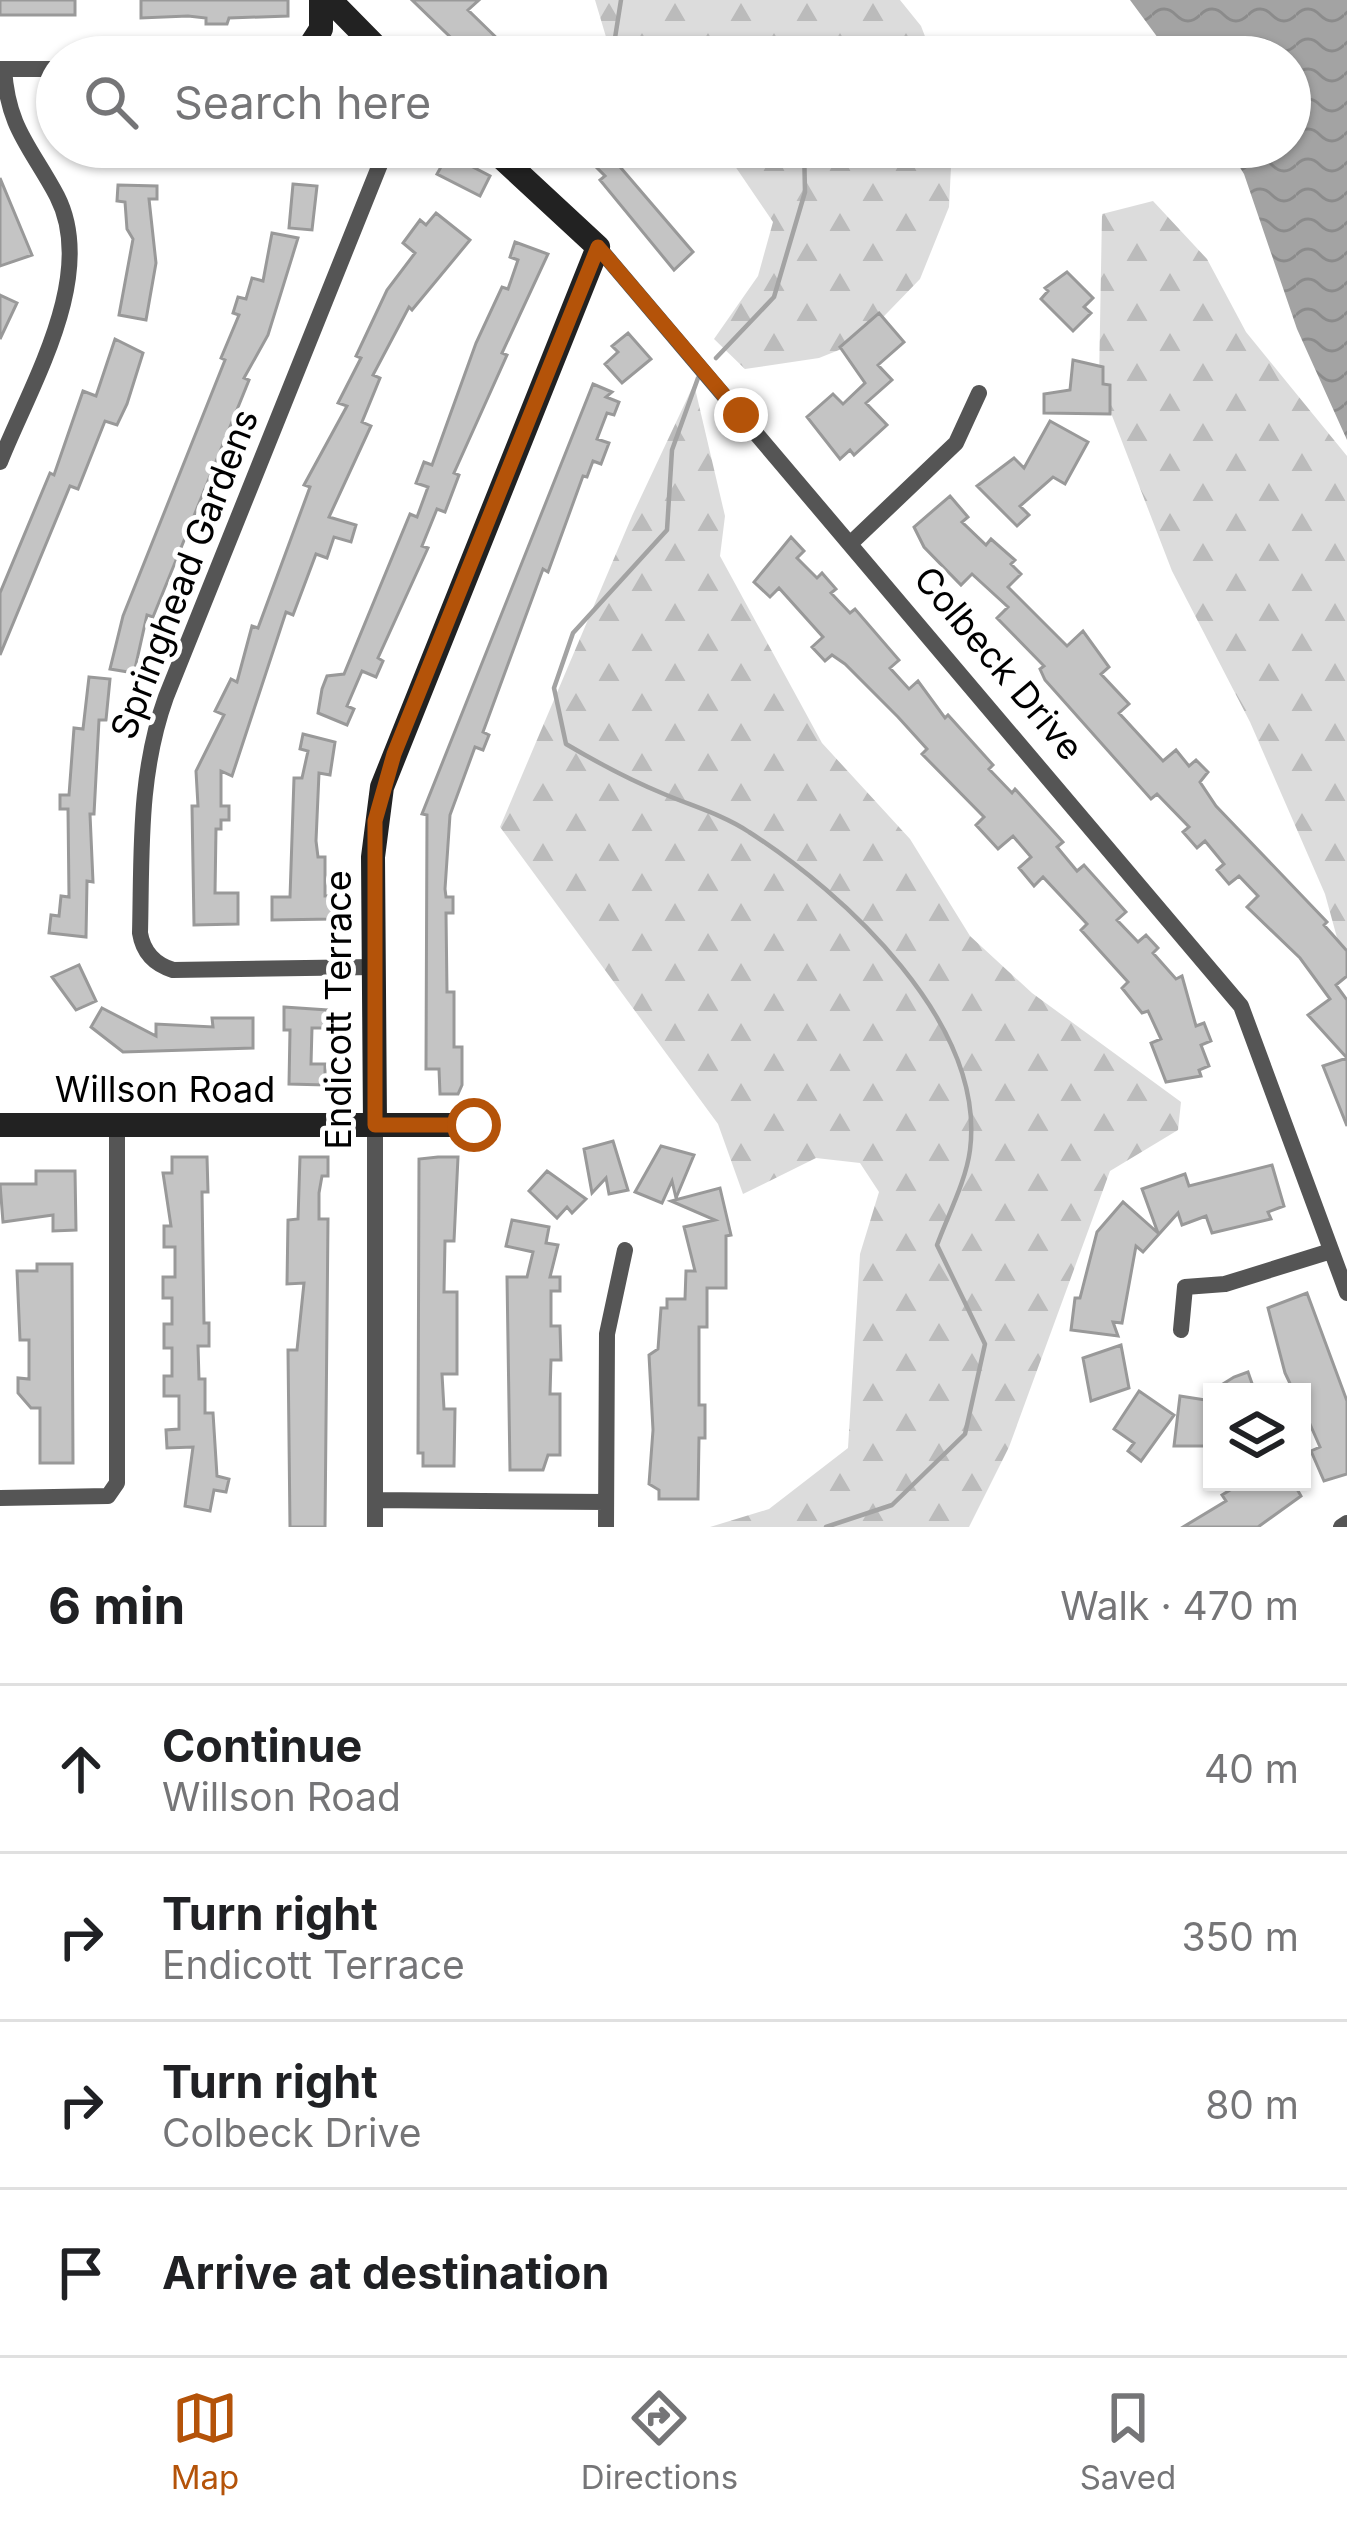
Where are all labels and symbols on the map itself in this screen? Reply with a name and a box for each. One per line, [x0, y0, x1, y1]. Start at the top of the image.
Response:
route end [714, 388, 768, 442]
street label: Springhead Gardens [101, 403, 267, 745]
street label: Colbeck Drive [905, 557, 1093, 769]
street label: Endicott Terrace [316, 870, 360, 1150]
street label: Willson Road [55, 1067, 275, 1111]
route start [447, 1098, 501, 1152]

